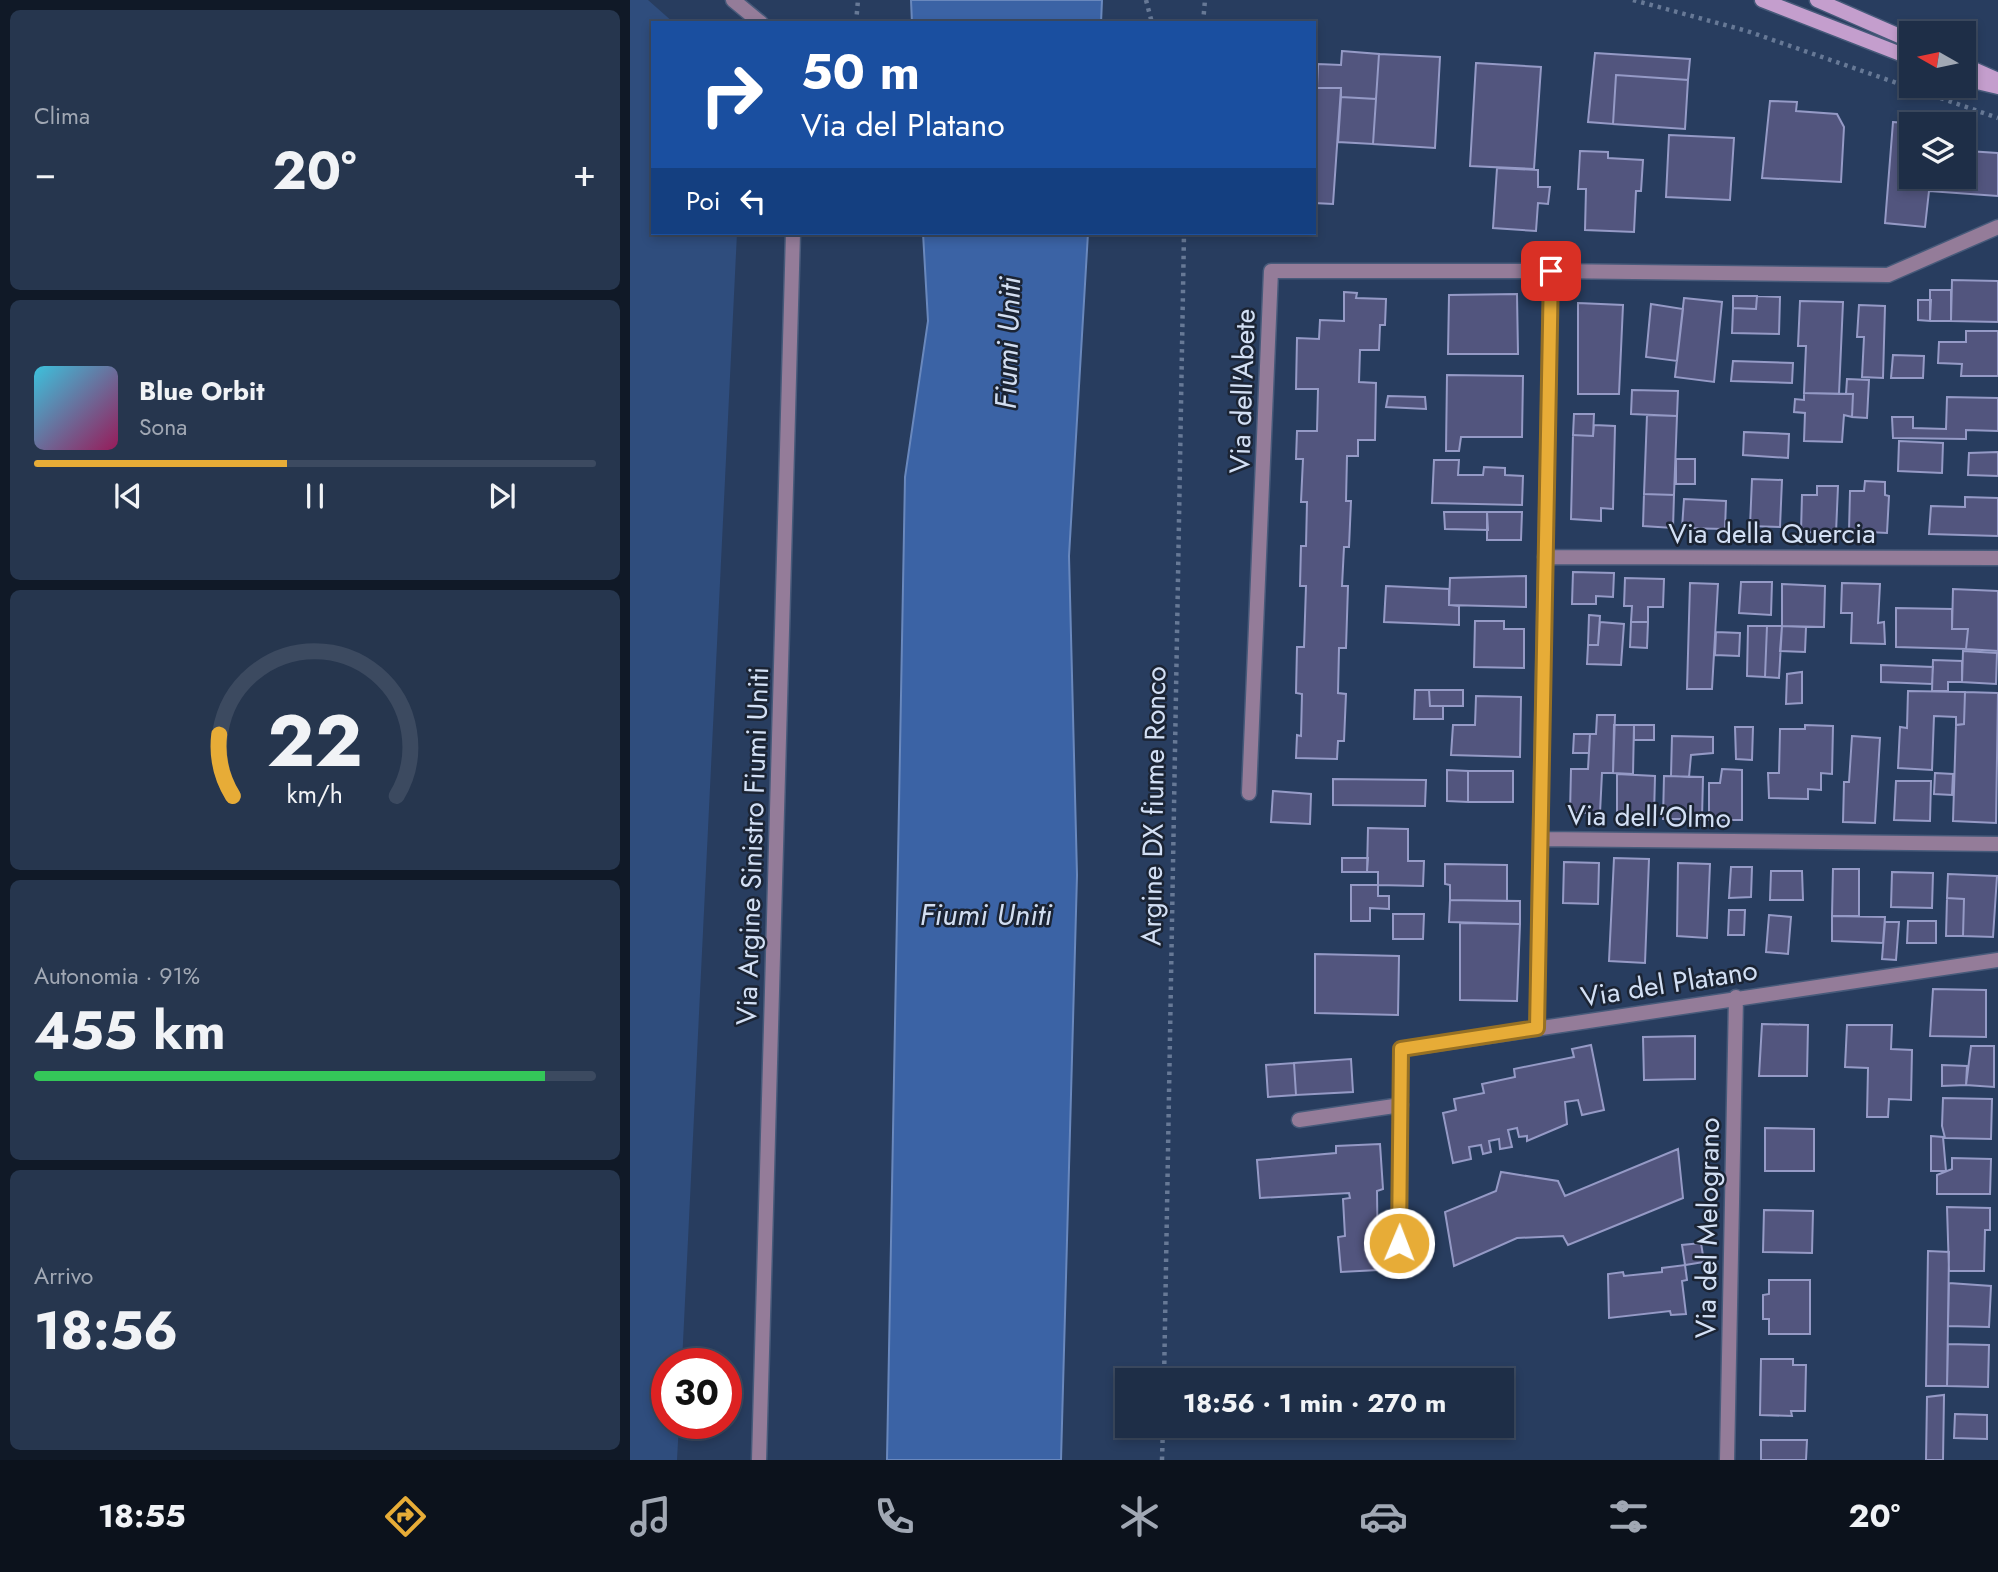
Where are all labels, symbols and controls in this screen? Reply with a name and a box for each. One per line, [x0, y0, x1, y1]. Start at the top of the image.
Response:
north arrow [1899, 21, 1976, 98]
map controls [1899, 21, 1976, 189]
text: 50 m [801, 37, 920, 107]
icon: right [686, 49, 777, 140]
text: Clima [34, 99, 90, 133]
text: Via del Platano [801, 102, 1005, 148]
button: layers [1899, 112, 1976, 189]
text: 20° [273, 133, 357, 209]
text: − [34, 145, 56, 200]
text: + [573, 145, 596, 200]
text: Poi [686, 182, 720, 220]
icon: left [734, 182, 772, 220]
pin [1521, 241, 1581, 301]
icon: arrive [1532, 252, 1570, 290]
water label: Fiumi Uniti [984, 276, 1031, 410]
street label: Via dell'Abete [1219, 308, 1266, 474]
text: Blue Orbit [139, 372, 264, 410]
text: Sona [139, 410, 187, 444]
icon: previous [109, 477, 147, 515]
icon: pause [296, 477, 334, 515]
icon: next [483, 477, 521, 515]
street label: Via della Quercia [1668, 513, 1876, 554]
street label: Via Argine Sinistro Fiumi Uniti [726, 666, 779, 1026]
street label: Argine DX fiume Ronco [1131, 666, 1176, 946]
text: 22 [267, 688, 363, 793]
text: km/h [287, 776, 343, 812]
street label: Via dell'Olmo [1567, 795, 1731, 838]
water label: Fiumi Uniti [920, 893, 1053, 936]
street label: Via del Platano [1578, 949, 1760, 1018]
text: Autonomia · 91% [34, 959, 200, 993]
text: 455 km [34, 993, 226, 1069]
street label: Via del Melograno [1685, 1117, 1730, 1339]
position arrow [1362, 1206, 1436, 1280]
text: Arrivo [34, 1259, 93, 1293]
text: 18:56 [34, 1293, 178, 1369]
speed limit sign: 30 [651, 1348, 742, 1439]
text: 18:56 · 1 min · 270 m [1183, 1384, 1446, 1422]
icon: directions [381, 1492, 430, 1541]
icon: music [626, 1492, 675, 1541]
icon: phone [870, 1492, 919, 1541]
icon: climate [1115, 1492, 1164, 1541]
icon: car [1359, 1492, 1408, 1541]
icon: filters [1604, 1492, 1653, 1541]
text: 18:55 [98, 1493, 186, 1539]
text: 20° [1849, 1493, 1900, 1539]

